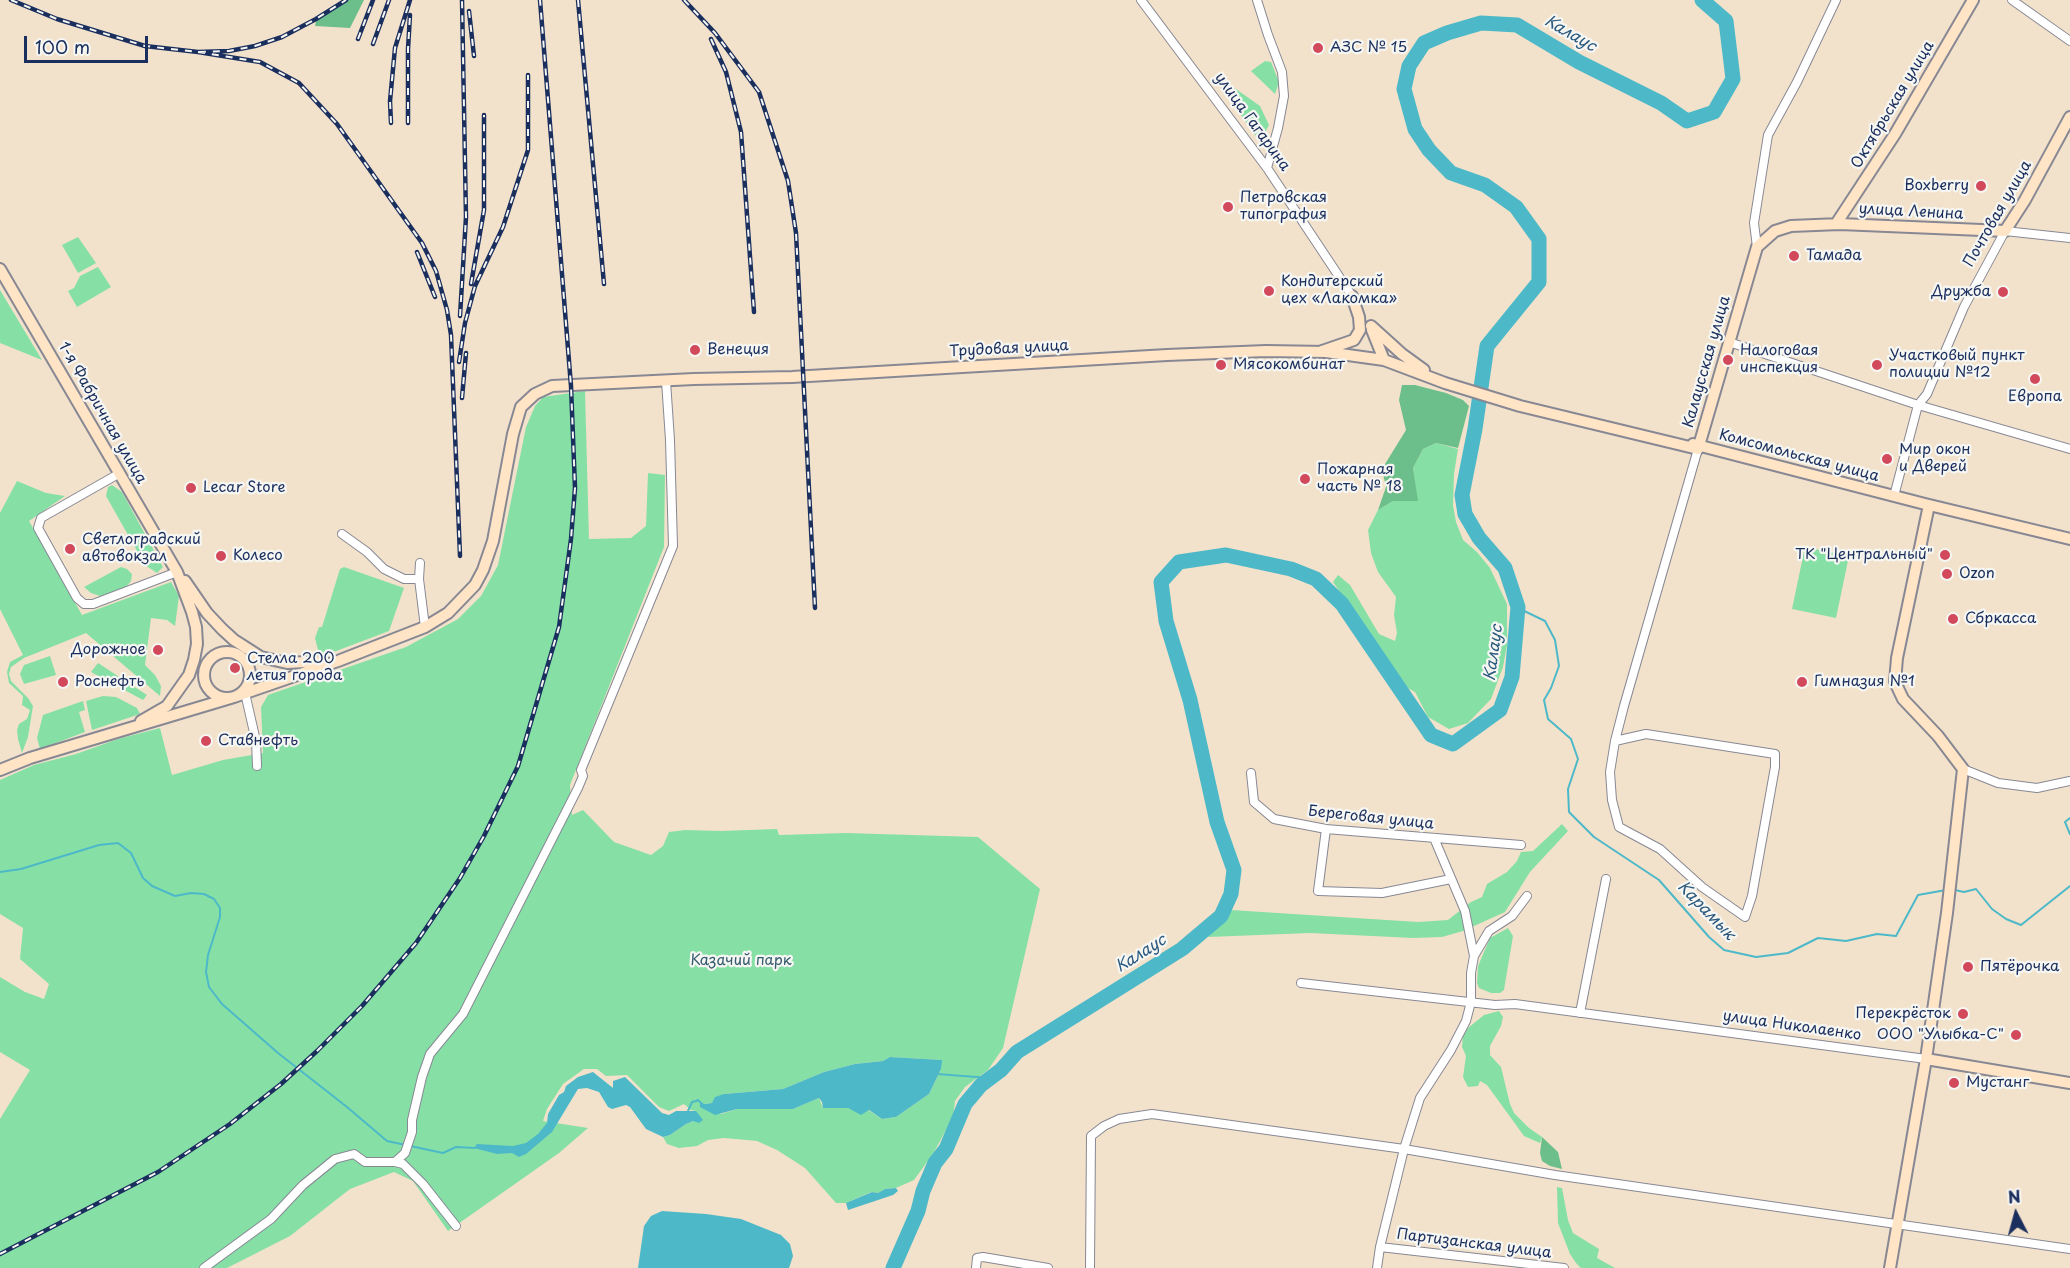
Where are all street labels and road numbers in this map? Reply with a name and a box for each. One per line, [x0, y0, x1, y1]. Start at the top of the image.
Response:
street label: Октябрьская улица [1848, 38, 1938, 172]
street label: улица Гагарина [1210, 69, 1294, 175]
street label: Почтовая улица [1960, 158, 2036, 270]
street label: улица Ленина [1858, 200, 1964, 224]
street label: Калаусская улица [1680, 294, 1734, 430]
street label: Трудовая улица [949, 337, 1069, 361]
street label: 1-я Фабричная улица [54, 339, 150, 487]
street label: Комсомольская улица [1717, 426, 1881, 486]
street label: Береговая улица [1307, 802, 1435, 834]
street label: улица Николаенко [1722, 1007, 1862, 1045]
street label: Партизанская улица [1396, 1226, 1552, 1262]

